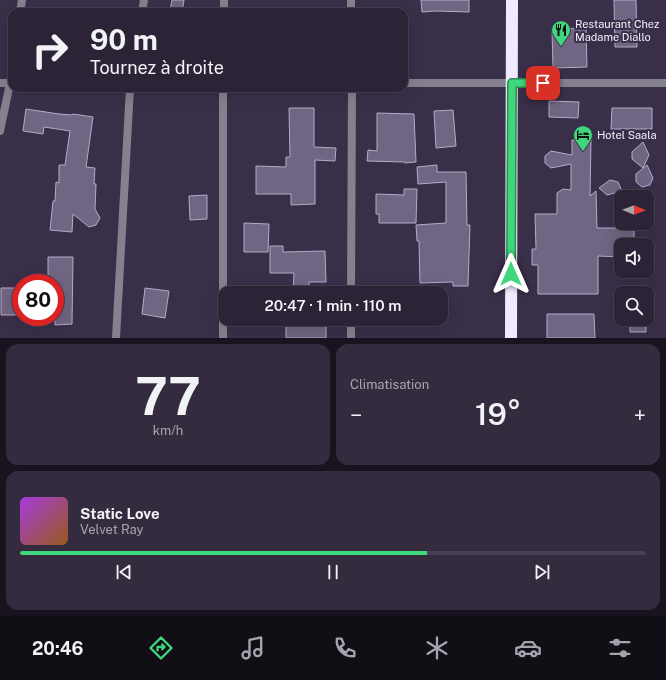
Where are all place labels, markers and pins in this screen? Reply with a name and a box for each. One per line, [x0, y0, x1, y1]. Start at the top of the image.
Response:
place label: Restaurant Chez Madame Diallo [575, 18, 659, 43]
restaurant icon: Restaurant Chez Madame Diallo [550, 19, 572, 47]
pin [526, 66, 560, 100]
hotel icon: Hotel Saala [572, 124, 594, 152]
place label: Hotel Saala [597, 129, 657, 141]

